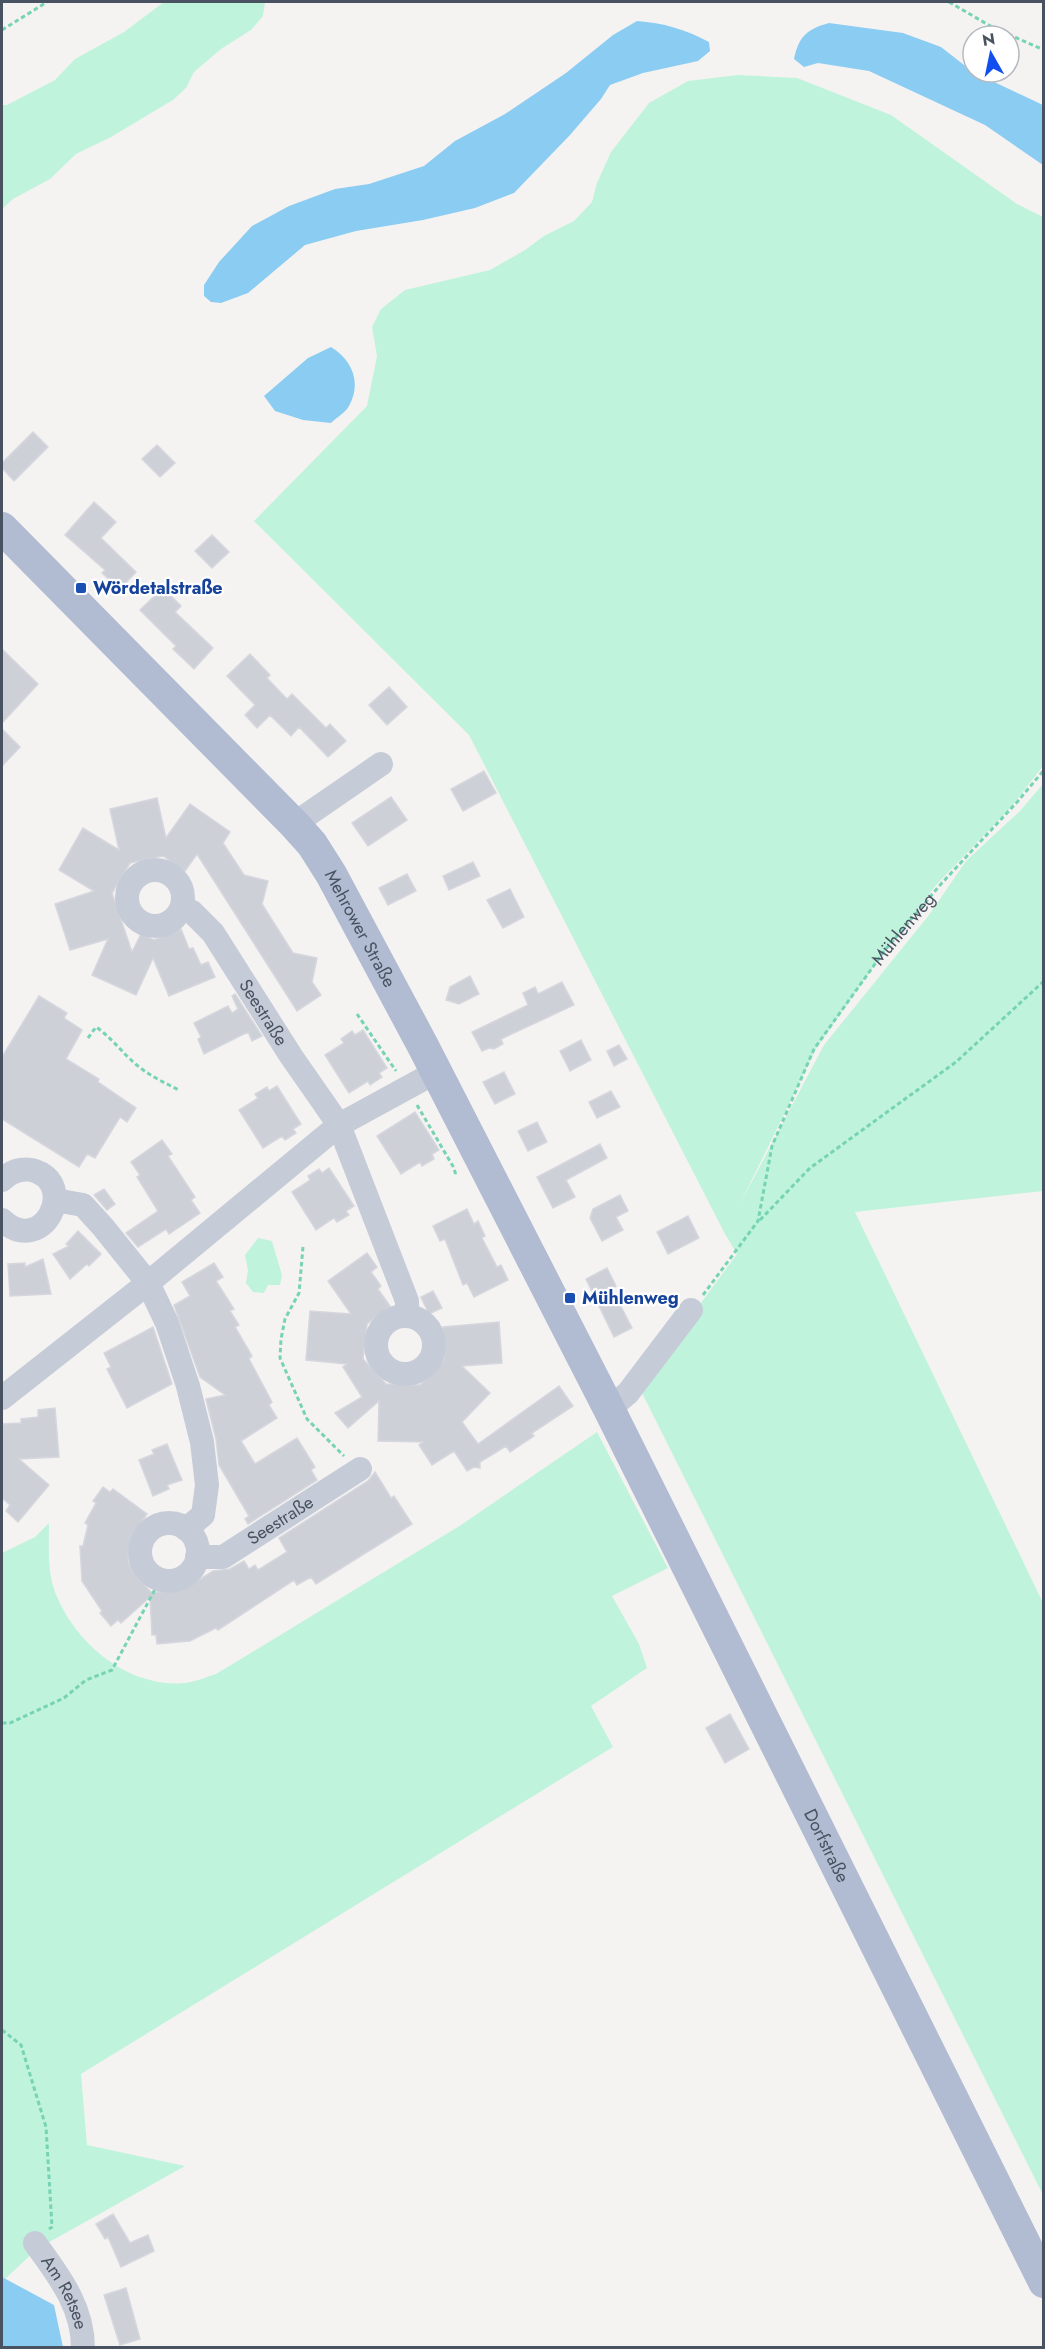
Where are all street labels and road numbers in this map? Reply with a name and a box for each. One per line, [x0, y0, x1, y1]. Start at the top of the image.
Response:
street label: Mehrower Straße [318, 865, 402, 992]
street label: Mühlenweg [865, 887, 941, 971]
street label: Seestraße [233, 974, 294, 1051]
street label: Seestraße [242, 1489, 319, 1551]
street label: Dorfstraße [797, 1804, 856, 1887]
street label: Am Retsee [35, 2250, 94, 2332]

